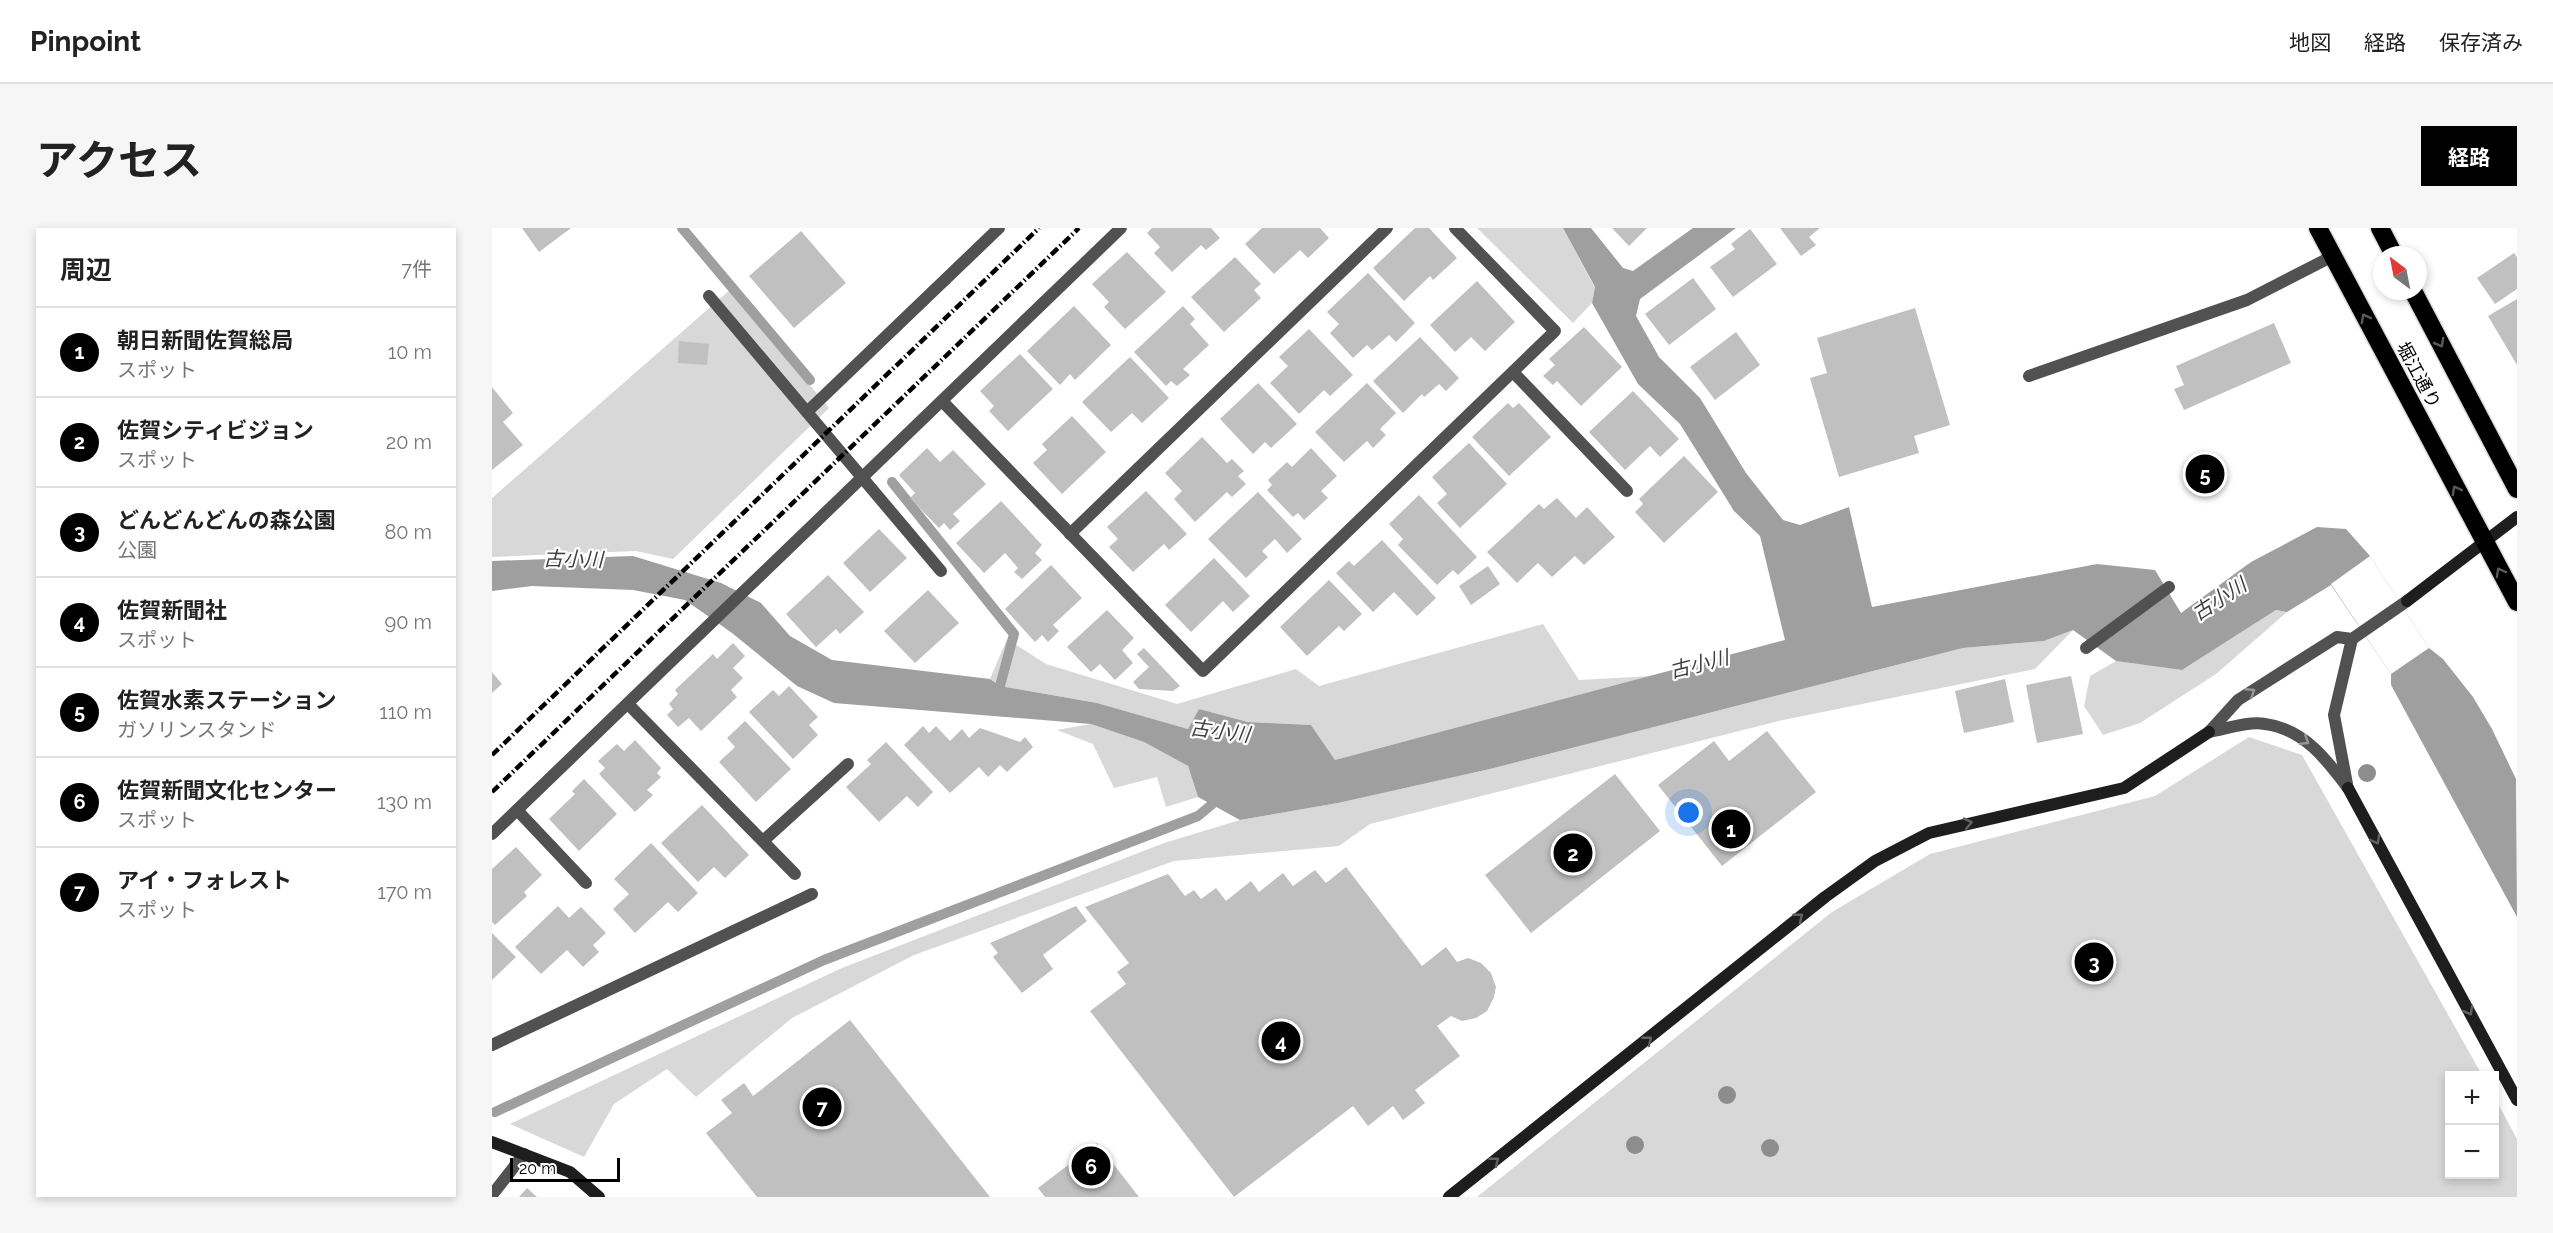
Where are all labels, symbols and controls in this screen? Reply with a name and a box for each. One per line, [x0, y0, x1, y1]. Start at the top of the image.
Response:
text: Pinpoint [30, 25, 141, 58]
text: 地図 [2289, 30, 2331, 55]
text: 経路 [2364, 30, 2406, 55]
text: 保存済み [2439, 30, 2523, 55]
button: 経路 [2421, 126, 2517, 186]
text: アクセス [36, 136, 202, 185]
north arrow [2373, 246, 2427, 300]
text: 周辺 [60, 255, 112, 285]
text: 7件 [401, 257, 432, 281]
one-way arrow [2361, 313, 2372, 324]
text: 朝日新聞佐賀総局 [117, 327, 293, 353]
one-way arrow [2433, 337, 2444, 347]
street label: 堀江通り [2393, 338, 2445, 412]
text: 1 [75, 340, 84, 364]
text: 10 m [388, 340, 432, 364]
text: スポット [117, 358, 197, 382]
text: 佐賀シティビジョン [117, 417, 314, 443]
text: 2 [74, 430, 85, 454]
text: 20 m [386, 430, 432, 454]
text: スポット [117, 448, 197, 472]
pin: 5 [2186, 452, 2224, 496]
one-way arrow [2452, 486, 2463, 496]
text: どんどんどんの森公園 [117, 507, 336, 533]
text: 3 [74, 520, 85, 544]
text: 80 m [384, 520, 432, 544]
text: 公園 [117, 538, 157, 562]
water label: 古小川 [543, 546, 605, 572]
one-way arrow [2496, 568, 2507, 578]
water label: 古小川 [2187, 572, 2252, 625]
text: 佐賀新聞社 [117, 597, 227, 623]
text: 4 [74, 610, 85, 634]
text: 90 m [385, 610, 432, 634]
text: スポット [117, 628, 197, 652]
water label: 古小川 [1667, 645, 1733, 683]
text: 佐賀水素ステーション [117, 687, 337, 713]
one-way arrow [2245, 687, 2255, 699]
text: 5 [74, 700, 85, 724]
text: 110 m [379, 700, 432, 724]
water label: 古小川 [1189, 715, 1253, 747]
text: ガソリンスタンド [117, 718, 277, 742]
one-way arrow [2299, 734, 2309, 746]
text: 佐賀新聞文化センター [117, 777, 337, 803]
text: 6 [73, 790, 86, 814]
text: 130 m [377, 790, 432, 814]
your location [1674, 798, 1703, 827]
pin: 1 [1712, 806, 1750, 852]
text: スポット [117, 808, 197, 832]
one-way arrow [1962, 818, 1972, 831]
pin: 2 [1554, 830, 1592, 876]
one-way arrow [2369, 834, 2380, 844]
text: アイ・フォレスト [117, 867, 292, 893]
text: 7 [74, 880, 85, 904]
text: 170 m [377, 880, 432, 904]
text: スポット [117, 898, 197, 922]
one-way arrow [1793, 914, 1804, 925]
pin: 3 [2074, 940, 2114, 984]
one-way arrow [2462, 1005, 2473, 1015]
pin: 4 [1262, 1018, 1300, 1064]
one-way arrow [1641, 1036, 1652, 1047]
map controls [2445, 1071, 2499, 1179]
button: + [2445, 1071, 2499, 1125]
pin: 7 [802, 1084, 842, 1130]
button: − [2445, 1125, 2499, 1179]
pin: 6 [1072, 1144, 1110, 1188]
scale bar [510, 1155, 620, 1182]
one-way arrow [1488, 1157, 1499, 1168]
text: 20 m [519, 1159, 556, 1178]

